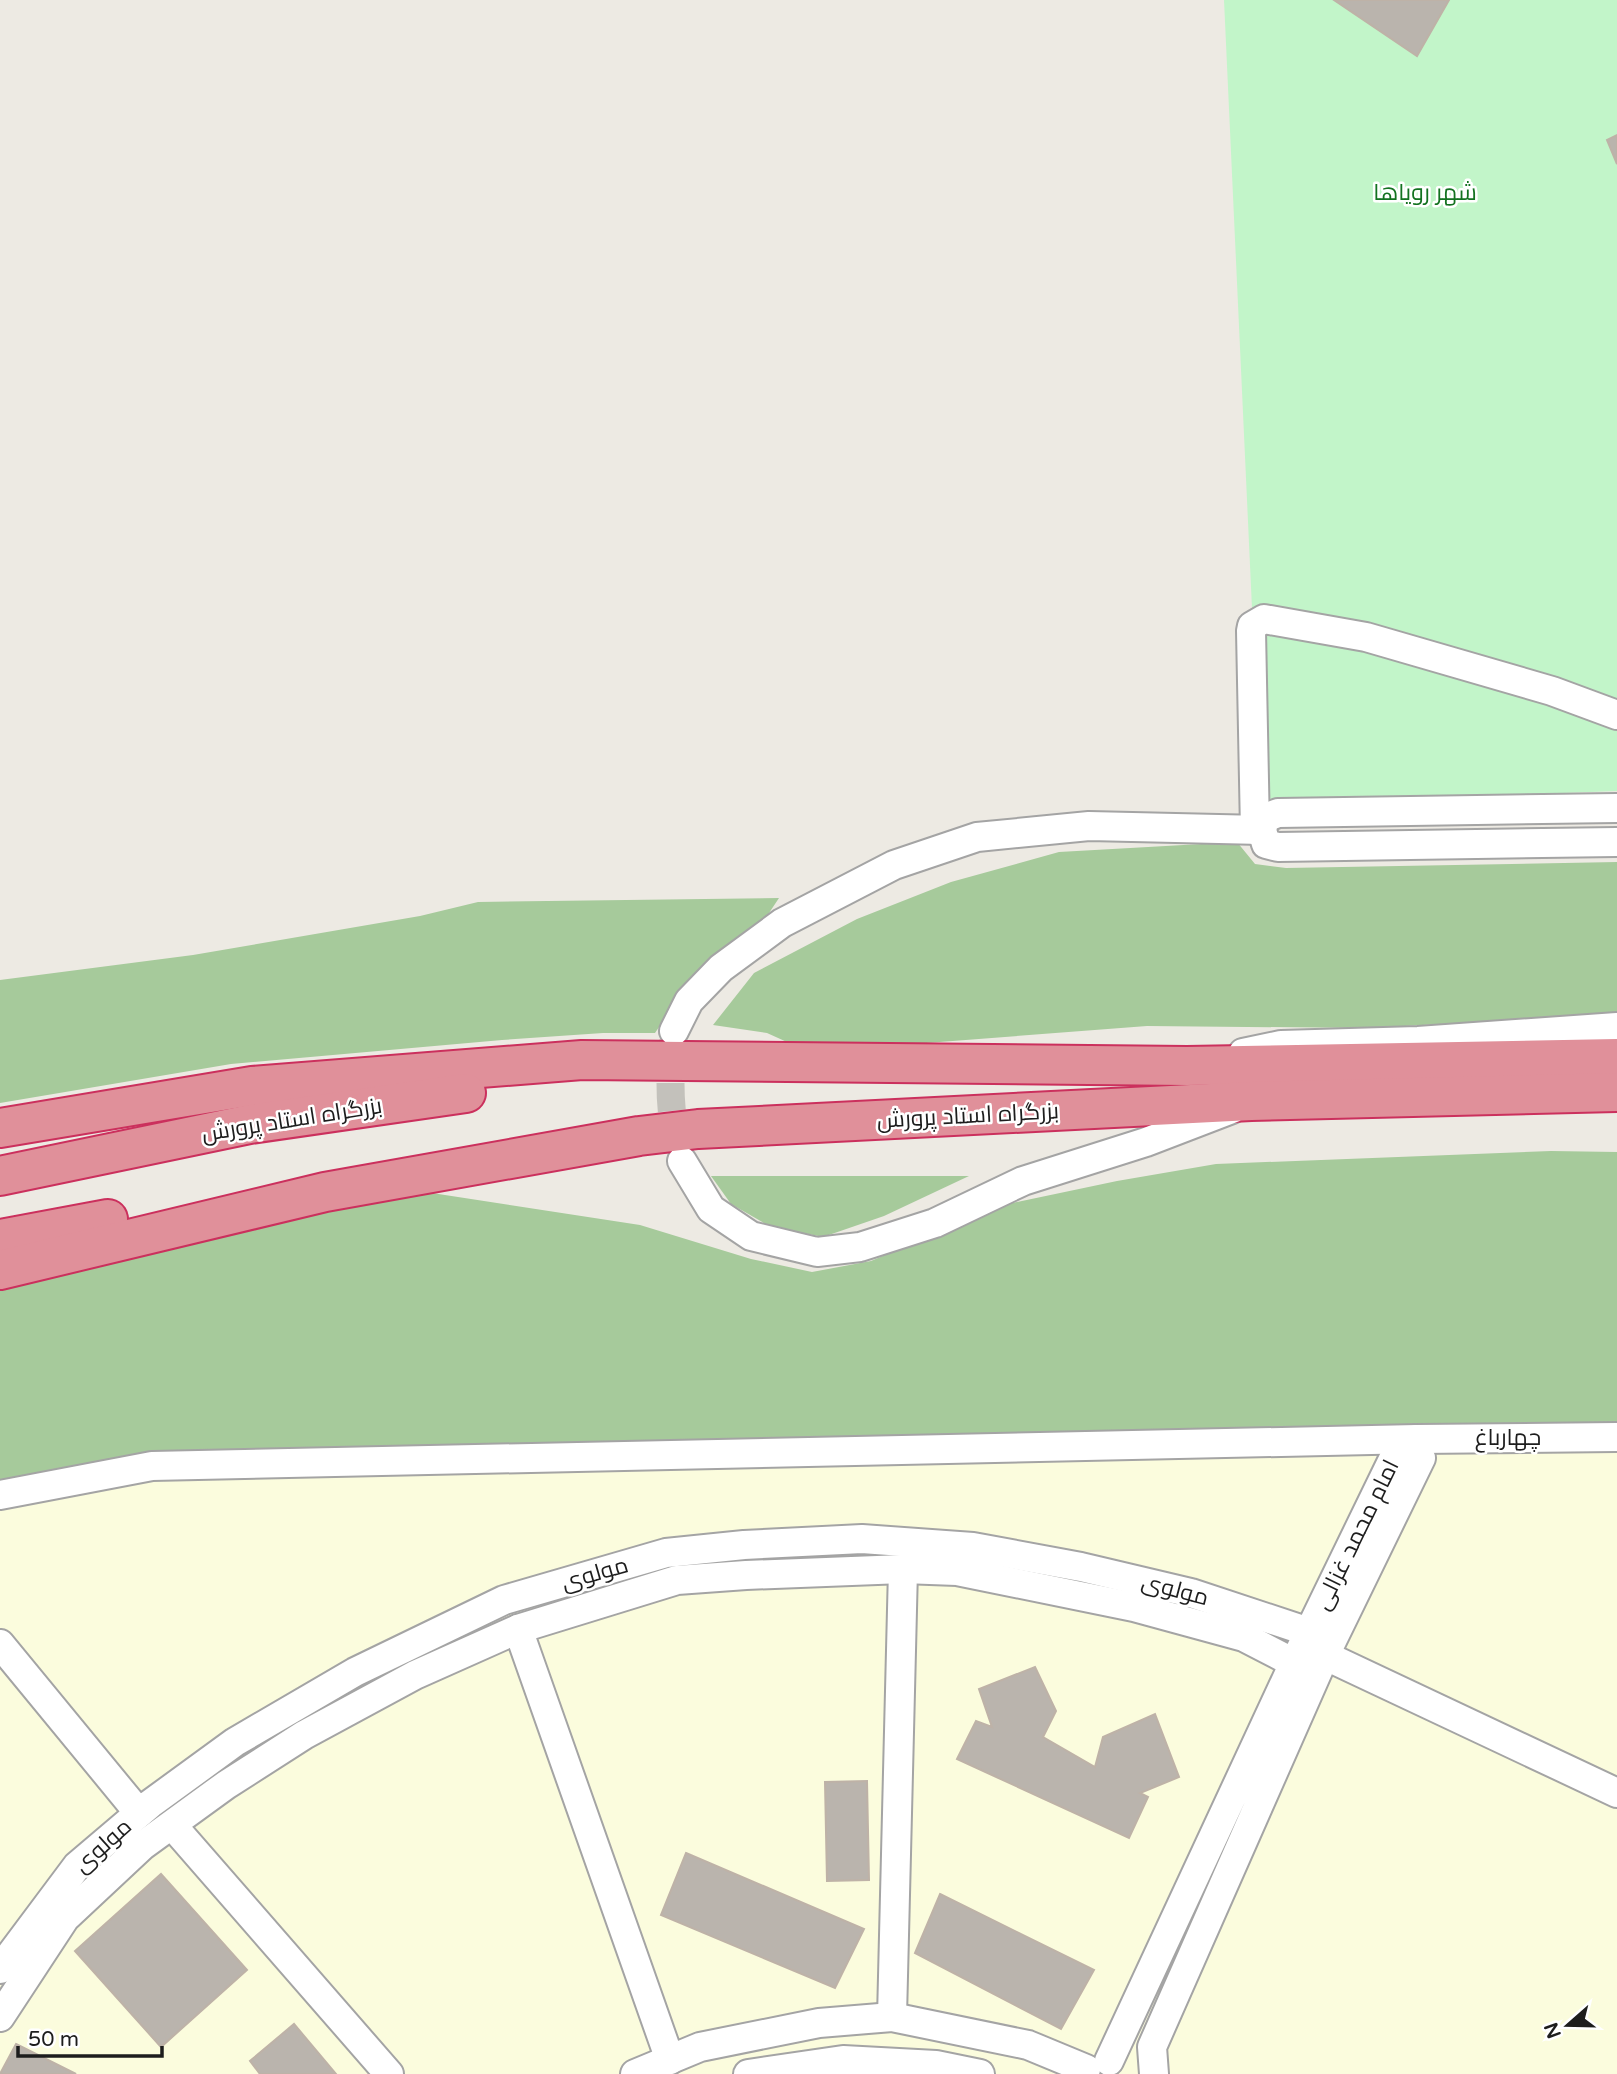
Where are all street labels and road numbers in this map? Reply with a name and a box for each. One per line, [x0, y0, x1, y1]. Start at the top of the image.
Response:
street label: بزرگراه استاد پرورش [200, 1092, 384, 1148]
street label: بزرگراه استاد پرورش [876, 1097, 1060, 1135]
street label: چهارباغ [1475, 1424, 1541, 1453]
street label: امام محمد غزالی [1308, 1455, 1406, 1615]
street label: مولوی [558, 1551, 632, 1597]
street label: مولوی [1138, 1568, 1212, 1612]
street label: مولوی [68, 1813, 138, 1879]

